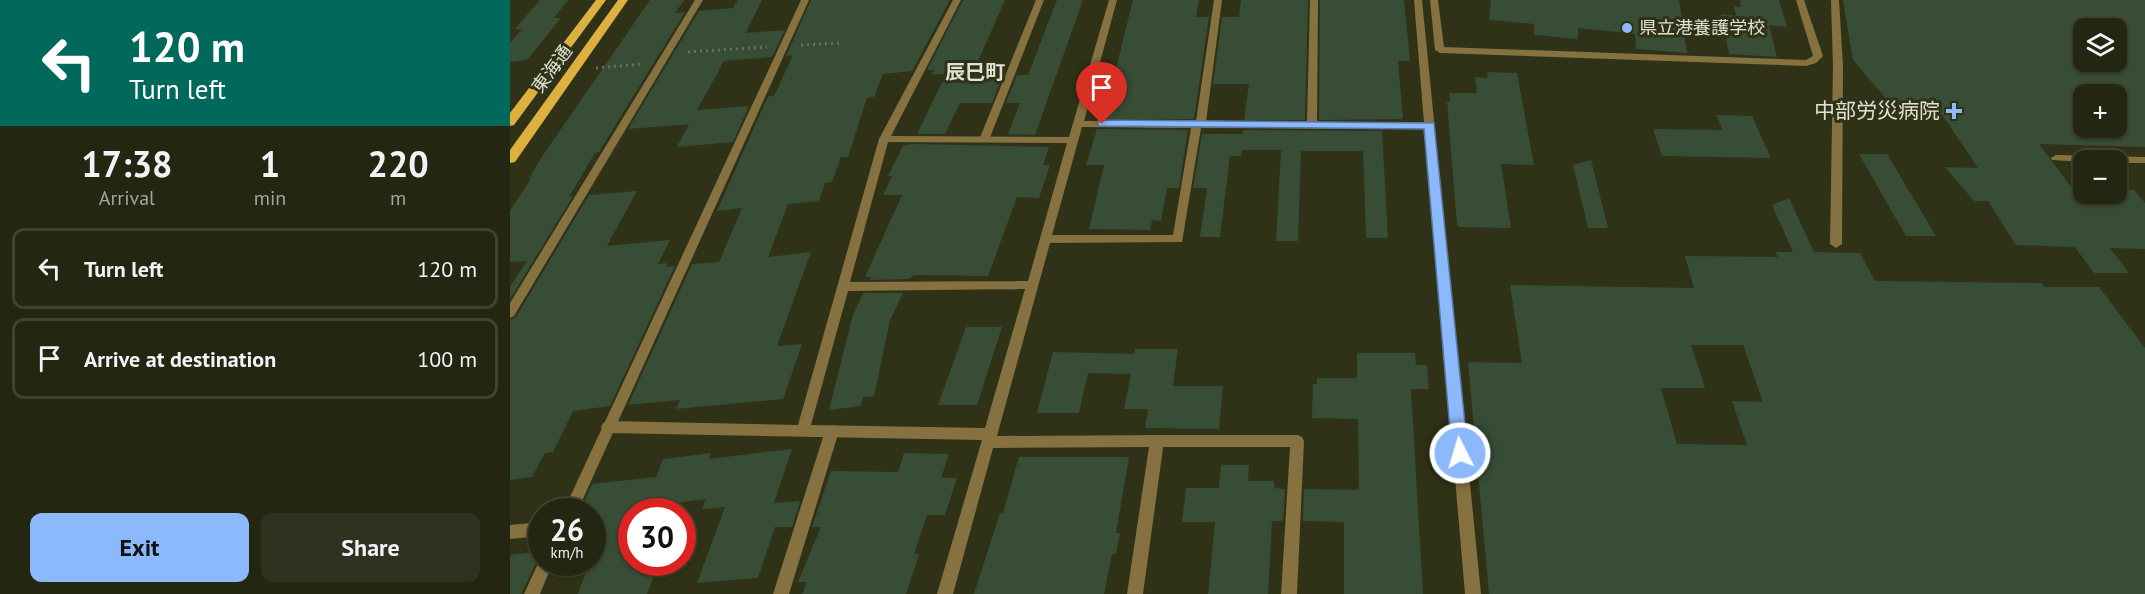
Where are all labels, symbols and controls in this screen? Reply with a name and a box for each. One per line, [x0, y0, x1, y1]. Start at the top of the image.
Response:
place label: 県立港養護学校 [1639, 16, 1765, 39]
map controls [2073, 18, 2127, 204]
button: layers [2073, 18, 2127, 72]
text: 120 m [129, 19, 245, 74]
marker: 県立港養護学校 [1620, 21, 1634, 35]
icon: left [30, 24, 108, 102]
street label: 東海通 [526, 40, 577, 97]
district label: 辰巳町 [945, 59, 1005, 85]
pin [1076, 62, 1127, 124]
icon: arrive [1085, 71, 1118, 104]
text: Turn left [129, 72, 226, 106]
button: + [2073, 84, 2127, 138]
place label: 中部労災病院 [1814, 97, 1940, 124]
marker: 中部労災病院 [1945, 102, 1963, 120]
text: 17:38 [81, 140, 173, 187]
text: 1 [260, 140, 280, 187]
text: 220 [368, 140, 429, 187]
button: − [2073, 150, 2127, 204]
text: Arrival [99, 185, 155, 211]
text: min [254, 185, 286, 211]
text: m [390, 185, 406, 211]
icon: left [33, 252, 66, 285]
text: Turn left [84, 255, 164, 283]
text: 120 m [417, 255, 477, 283]
icon: arrive [33, 342, 66, 375]
text: Arrive at destination [84, 345, 276, 373]
text: 100 m [417, 345, 477, 373]
position arrow [1428, 421, 1492, 485]
speed limit sign: 30 [618, 498, 696, 576]
text: 26 [550, 510, 584, 549]
button: Exit [30, 513, 249, 582]
button: Share [261, 513, 480, 582]
text: km/h [551, 543, 583, 562]

